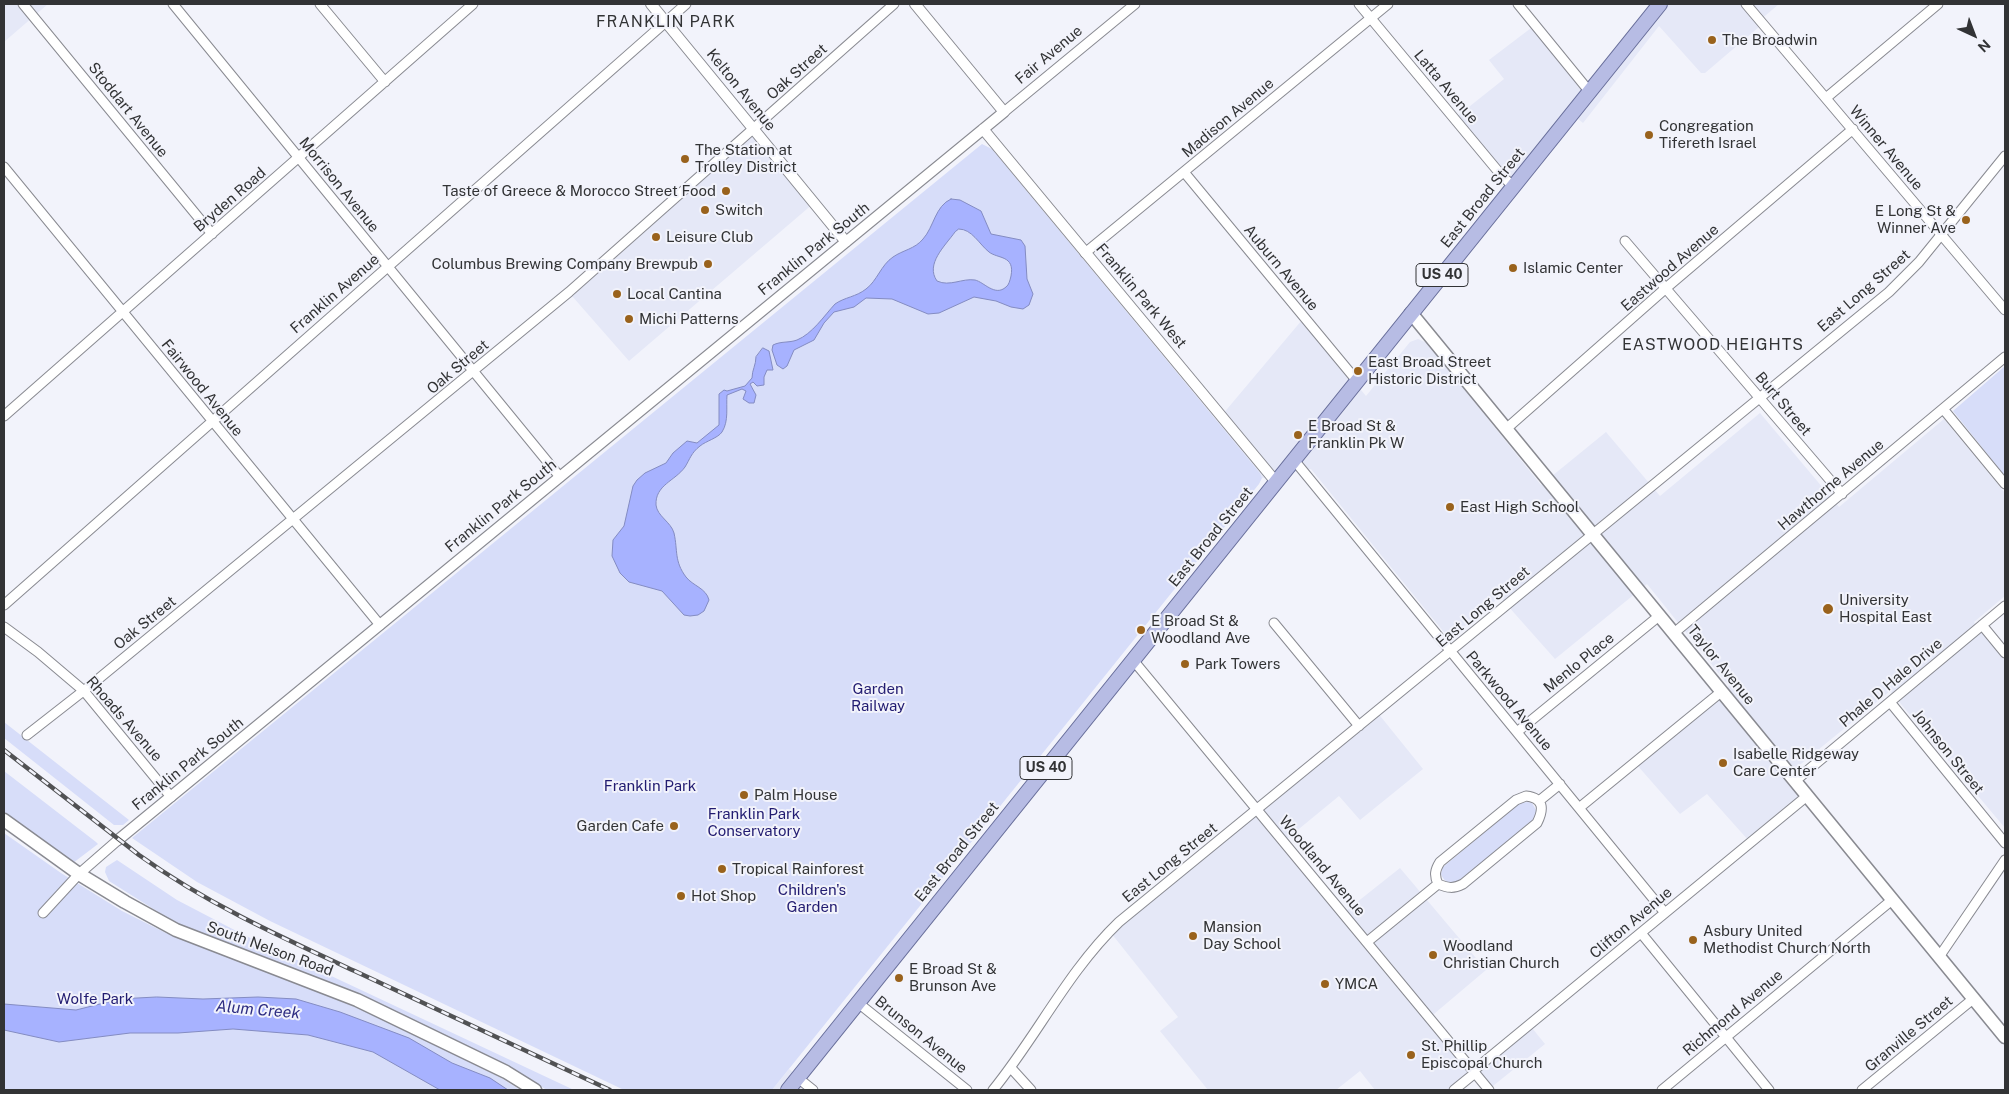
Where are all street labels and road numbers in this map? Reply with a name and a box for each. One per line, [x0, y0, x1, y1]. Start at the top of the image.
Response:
street label: Fair Avenue [1012, 22, 1086, 88]
street label: Oak Street [763, 40, 831, 104]
street label: Kelton Avenue [702, 45, 780, 135]
street label: Latta Avenue [1410, 46, 1482, 128]
street label: Stoddart Avenue [84, 59, 172, 161]
street label: Madison Avenue [1178, 74, 1278, 162]
street label: Winner Avenue [1845, 102, 1927, 194]
street label: Morrison Avenue [295, 134, 383, 236]
street label: East Broad Street [1437, 144, 1529, 252]
street label: Bryden Road [190, 164, 270, 236]
street label: Franklin Park South [755, 199, 873, 299]
street label: Auburn Avenue [1240, 221, 1322, 315]
street label: Eastwood Avenue [1618, 221, 1722, 315]
street label: Franklin Park West [1092, 240, 1190, 352]
street label: East Long Street [1814, 246, 1914, 336]
street label: Franklin Avenue [287, 250, 383, 338]
road number: US 40 [1416, 264, 1468, 286]
street label: Fairwood Avenue [157, 336, 247, 440]
street label: Oak Street [423, 336, 493, 398]
street label: Burt Street [1751, 368, 1815, 440]
street label: Hawthorne Avenue [1775, 436, 1887, 534]
street label: Franklin Park South [442, 456, 560, 556]
street label: East Broad Street [1165, 483, 1257, 591]
street label: East Long Street [1433, 563, 1533, 651]
street label: Oak Street [110, 592, 180, 654]
street label: Taylor Avenue [1683, 621, 1759, 709]
street label: Menlo Place [1540, 629, 1618, 697]
street label: Phale D Hale Drive [1836, 635, 1946, 731]
street label: Parkwood Avenue [1462, 647, 1556, 755]
street label: Rhoads Avenue [82, 673, 166, 765]
street label: Johnson Street [1908, 706, 1988, 798]
street label: Franklin Park South [129, 714, 247, 814]
road number: US 40 [1020, 756, 1072, 780]
street label: East Broad Street [911, 798, 1003, 906]
street label: Woodland Avenue [1275, 812, 1369, 920]
street label: East Long Street [1119, 819, 1221, 907]
street label: Clifton Avenue [1586, 883, 1676, 963]
street label: South Nelson Road [204, 918, 336, 980]
street label: Richmond Avenue [1679, 966, 1787, 1060]
street label: Brunson Avenue [871, 992, 971, 1078]
street label: Granville Street [1861, 992, 1957, 1076]

